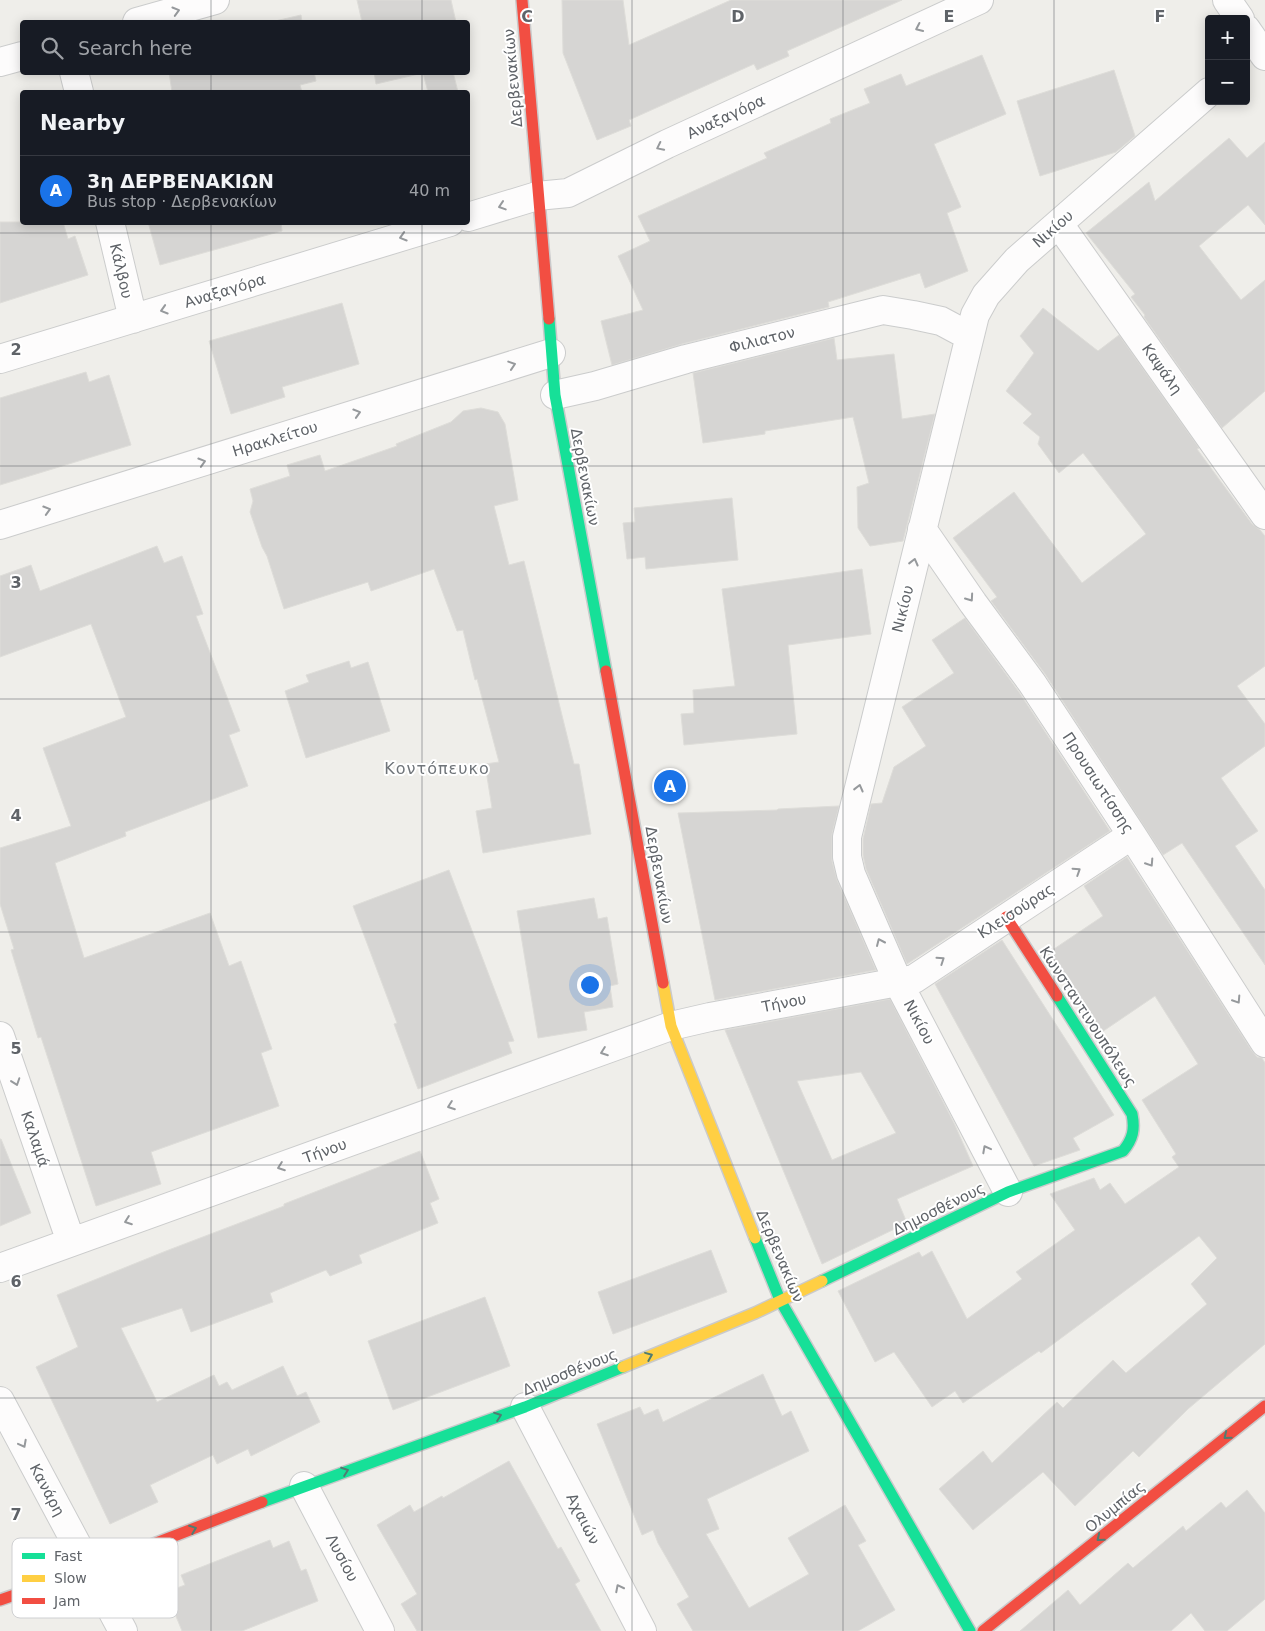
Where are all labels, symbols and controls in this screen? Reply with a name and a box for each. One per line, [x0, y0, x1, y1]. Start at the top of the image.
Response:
one-way arrow [171, 7, 179, 17]
text: C [521, 7, 533, 26]
text: D [731, 7, 745, 26]
text: E [944, 7, 954, 26]
text: F [1155, 7, 1165, 26]
map controls [1205, 15, 1250, 105]
button: + [1205, 15, 1250, 60]
search box [20, 20, 470, 75]
one-way arrow [915, 21, 924, 32]
street label: Δερβενακίων [500, 28, 526, 128]
icon: search [38, 34, 66, 62]
text: Search here [78, 37, 192, 59]
button: − [1205, 60, 1250, 105]
street label: Αναξαγόρα [684, 91, 768, 143]
text: Nearby [40, 111, 125, 135]
one-way arrow [657, 141, 666, 151]
text: 3η ΔΕΡΒΕΝΑΚΙΩΝ [87, 170, 274, 192]
text: A [50, 181, 62, 200]
text: 40 m [409, 181, 450, 200]
text: Bus stop · Δερβενακίων [87, 192, 277, 211]
one-way arrow [498, 201, 507, 211]
street label: Νικίου [1029, 206, 1077, 252]
one-way arrow [400, 231, 408, 241]
street label: Κάλβου [106, 242, 136, 300]
street label: Αναξαγόρα [182, 270, 268, 312]
one-way arrow [161, 304, 169, 314]
street label: Φιλιατον [727, 323, 797, 357]
text: 2 [10, 340, 22, 359]
street label: Καψάλη [1138, 340, 1186, 398]
one-way arrow [507, 360, 515, 370]
one-way arrow [352, 409, 360, 419]
street label: Ηρακλείτου [230, 417, 320, 461]
street label: Δερβενακίων [567, 427, 603, 527]
one-way arrow [197, 457, 205, 467]
one-way arrow [42, 506, 50, 516]
one-way arrow [909, 558, 919, 566]
text: 3 [10, 573, 22, 592]
street label: Νικίου [888, 583, 918, 635]
one-way arrow [964, 592, 973, 602]
street label: Προυσιωτίσσης [1059, 729, 1137, 837]
district label: Κοντόπευκο [384, 759, 490, 778]
pin: A [654, 767, 686, 805]
one-way arrow [854, 784, 864, 792]
text: 4 [10, 806, 22, 825]
street label: Δερβενακίων [642, 825, 676, 925]
one-way arrow [1144, 857, 1153, 866]
one-way arrow [1071, 868, 1080, 877]
street label: Κλεισούρας [974, 880, 1058, 942]
one-way arrow [876, 938, 887, 947]
street label: Κωνσταντινουπόλεως [1036, 943, 1140, 1091]
one-way arrow [936, 957, 945, 967]
your location [577, 972, 603, 998]
street label: Τήνου [759, 990, 808, 1016]
one-way arrow [1231, 994, 1241, 1003]
street label: Νικίου [900, 997, 938, 1047]
text: 5 [10, 1039, 22, 1058]
one-way arrow [600, 1046, 609, 1056]
one-way arrow [10, 1077, 20, 1086]
one-way arrow [447, 1100, 456, 1110]
street label: Καλαμά [17, 1109, 53, 1169]
street label: Τήνου [300, 1135, 349, 1167]
one-way arrow [982, 1146, 992, 1155]
one-way arrow [278, 1161, 286, 1171]
street label: Δημοσθένους [890, 1179, 988, 1239]
street label: Δερβενακίων [752, 1207, 808, 1305]
one-way arrow [125, 1215, 133, 1225]
text: 6 [10, 1272, 22, 1291]
street label: Δημοσθένους [520, 1345, 620, 1399]
one-way arrow [644, 1352, 653, 1362]
one-way arrow [493, 1412, 502, 1422]
one-way arrow [1224, 1431, 1233, 1439]
one-way arrow [17, 1438, 27, 1447]
street label: Κανάρη [26, 1461, 68, 1519]
one-way arrow [341, 1467, 349, 1477]
street label: Ολυμπίας [1081, 1477, 1149, 1537]
street label: Αχαιών [563, 1490, 603, 1548]
text: 7 [10, 1505, 22, 1524]
one-way arrow [189, 1525, 197, 1535]
street label: Λυσίου [322, 1531, 362, 1585]
one-way arrow [1097, 1533, 1106, 1542]
legend [12, 1538, 178, 1618]
text: Fast [54, 1548, 83, 1564]
text: Slow [54, 1570, 87, 1586]
one-way arrow [615, 1584, 625, 1593]
text: Jam [53, 1593, 80, 1609]

